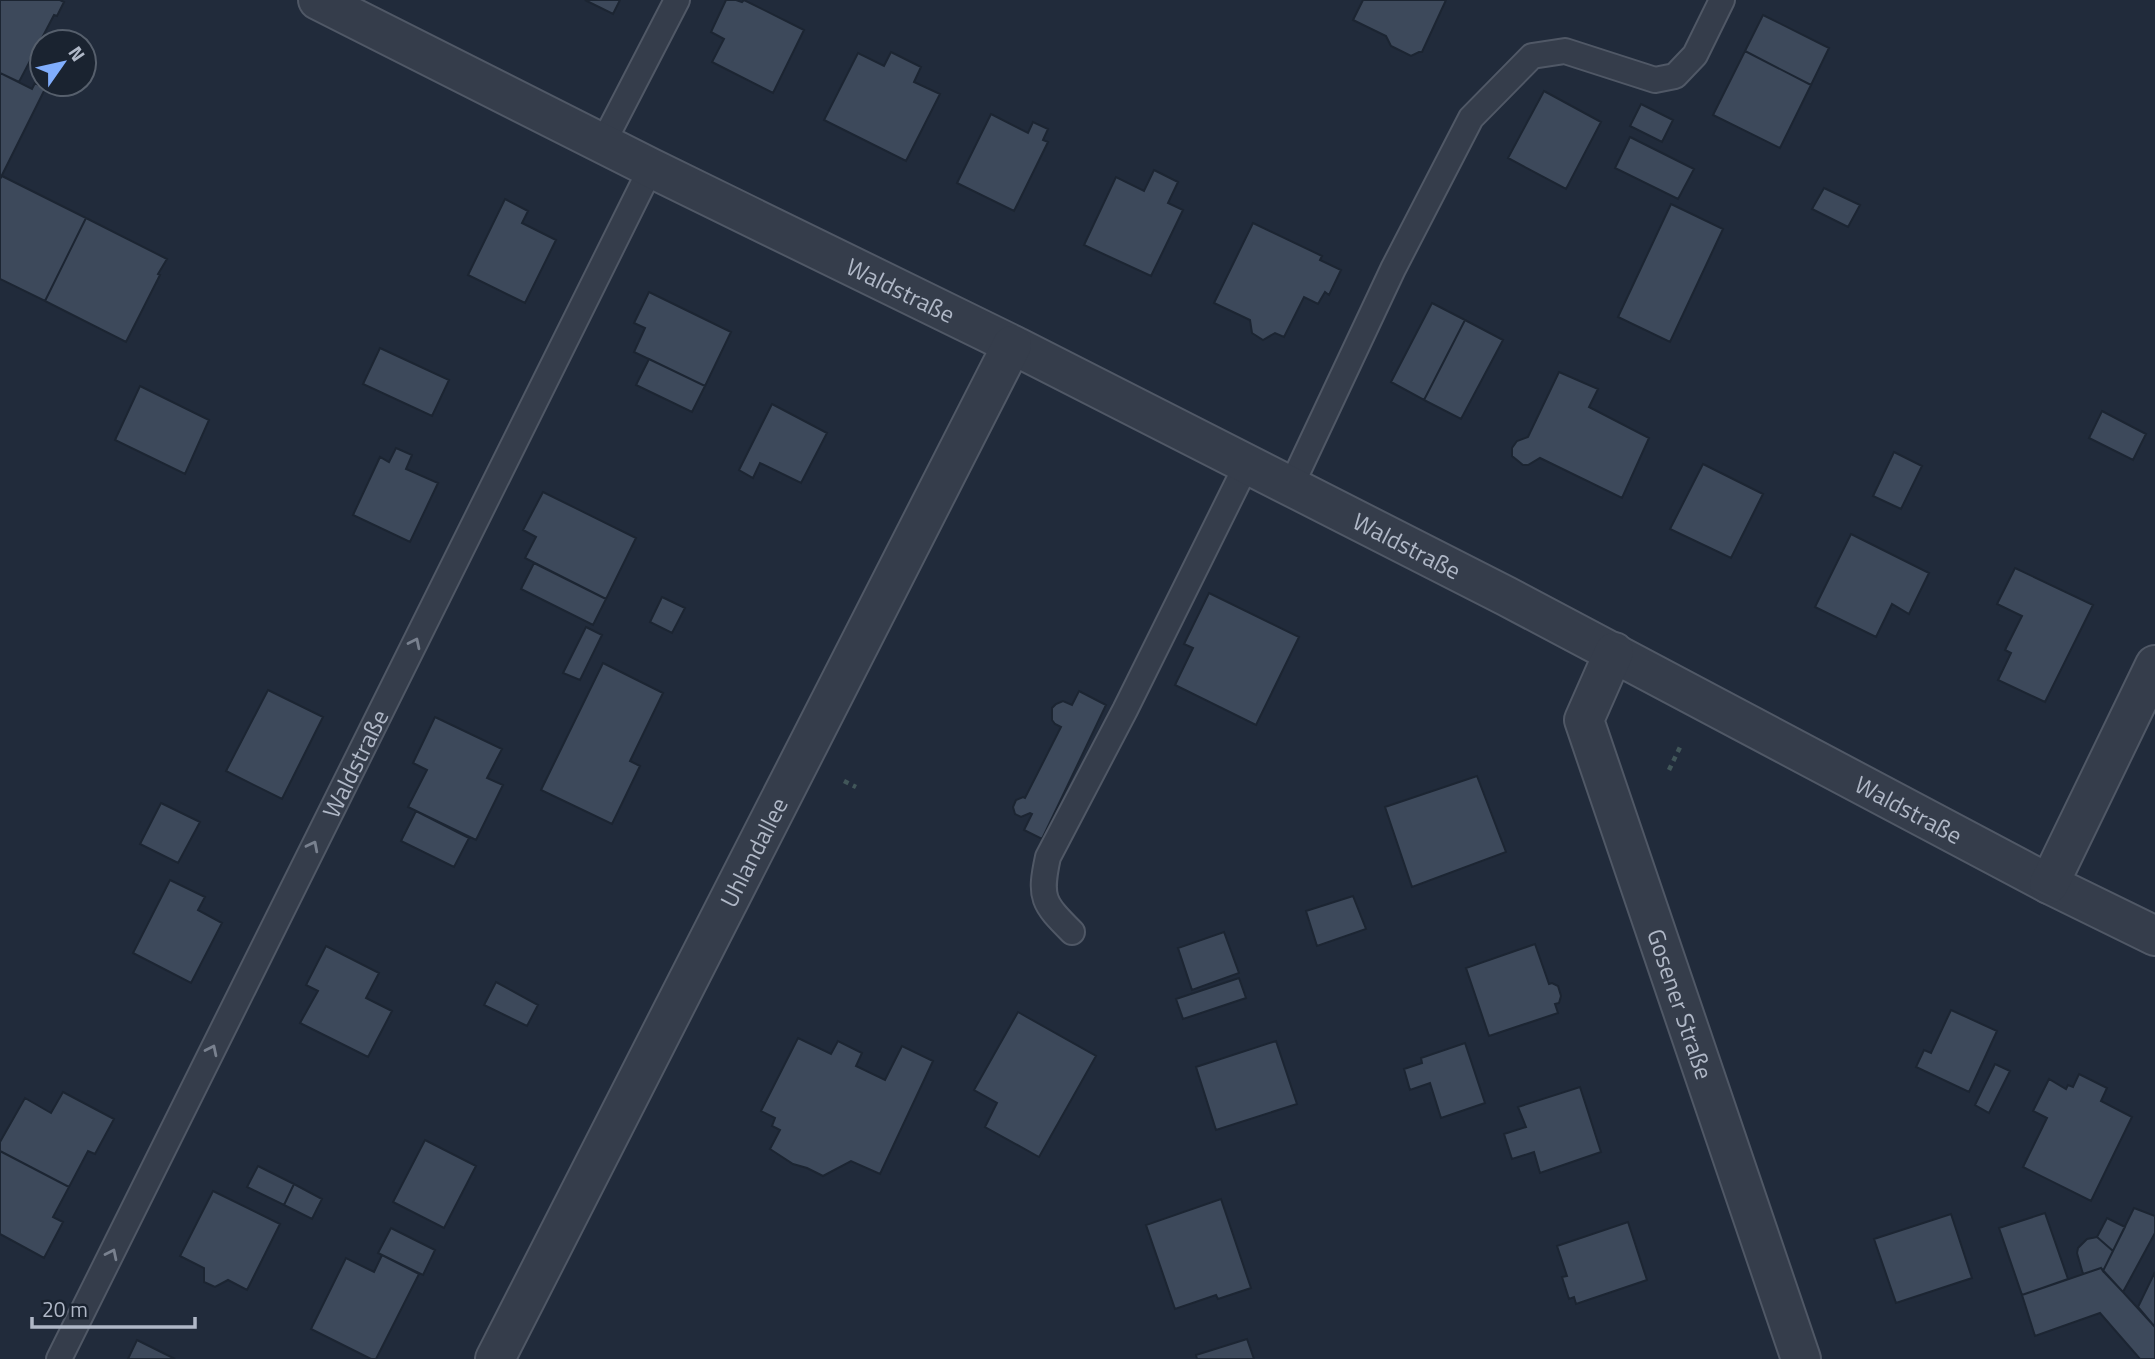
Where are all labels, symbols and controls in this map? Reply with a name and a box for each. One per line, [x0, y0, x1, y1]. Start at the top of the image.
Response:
north arrow [28, 28, 98, 98]
text: N [62, 40, 93, 67]
street label: Waldstraße [840, 248, 961, 332]
street label: Waldstraße [1347, 503, 1467, 588]
one-way arrow [406, 638, 420, 650]
street label: Waldstraße [313, 703, 397, 824]
street label: Waldstraße [1849, 766, 1969, 853]
street label: Uhlandallee [710, 791, 796, 913]
one-way arrow [305, 841, 319, 853]
street label: Gosener Straße [1638, 924, 1723, 1084]
one-way arrow [204, 1045, 218, 1057]
one-way arrow [103, 1249, 117, 1261]
scale bar [32, 1286, 194, 1330]
text: 20 m [42, 1293, 88, 1325]

